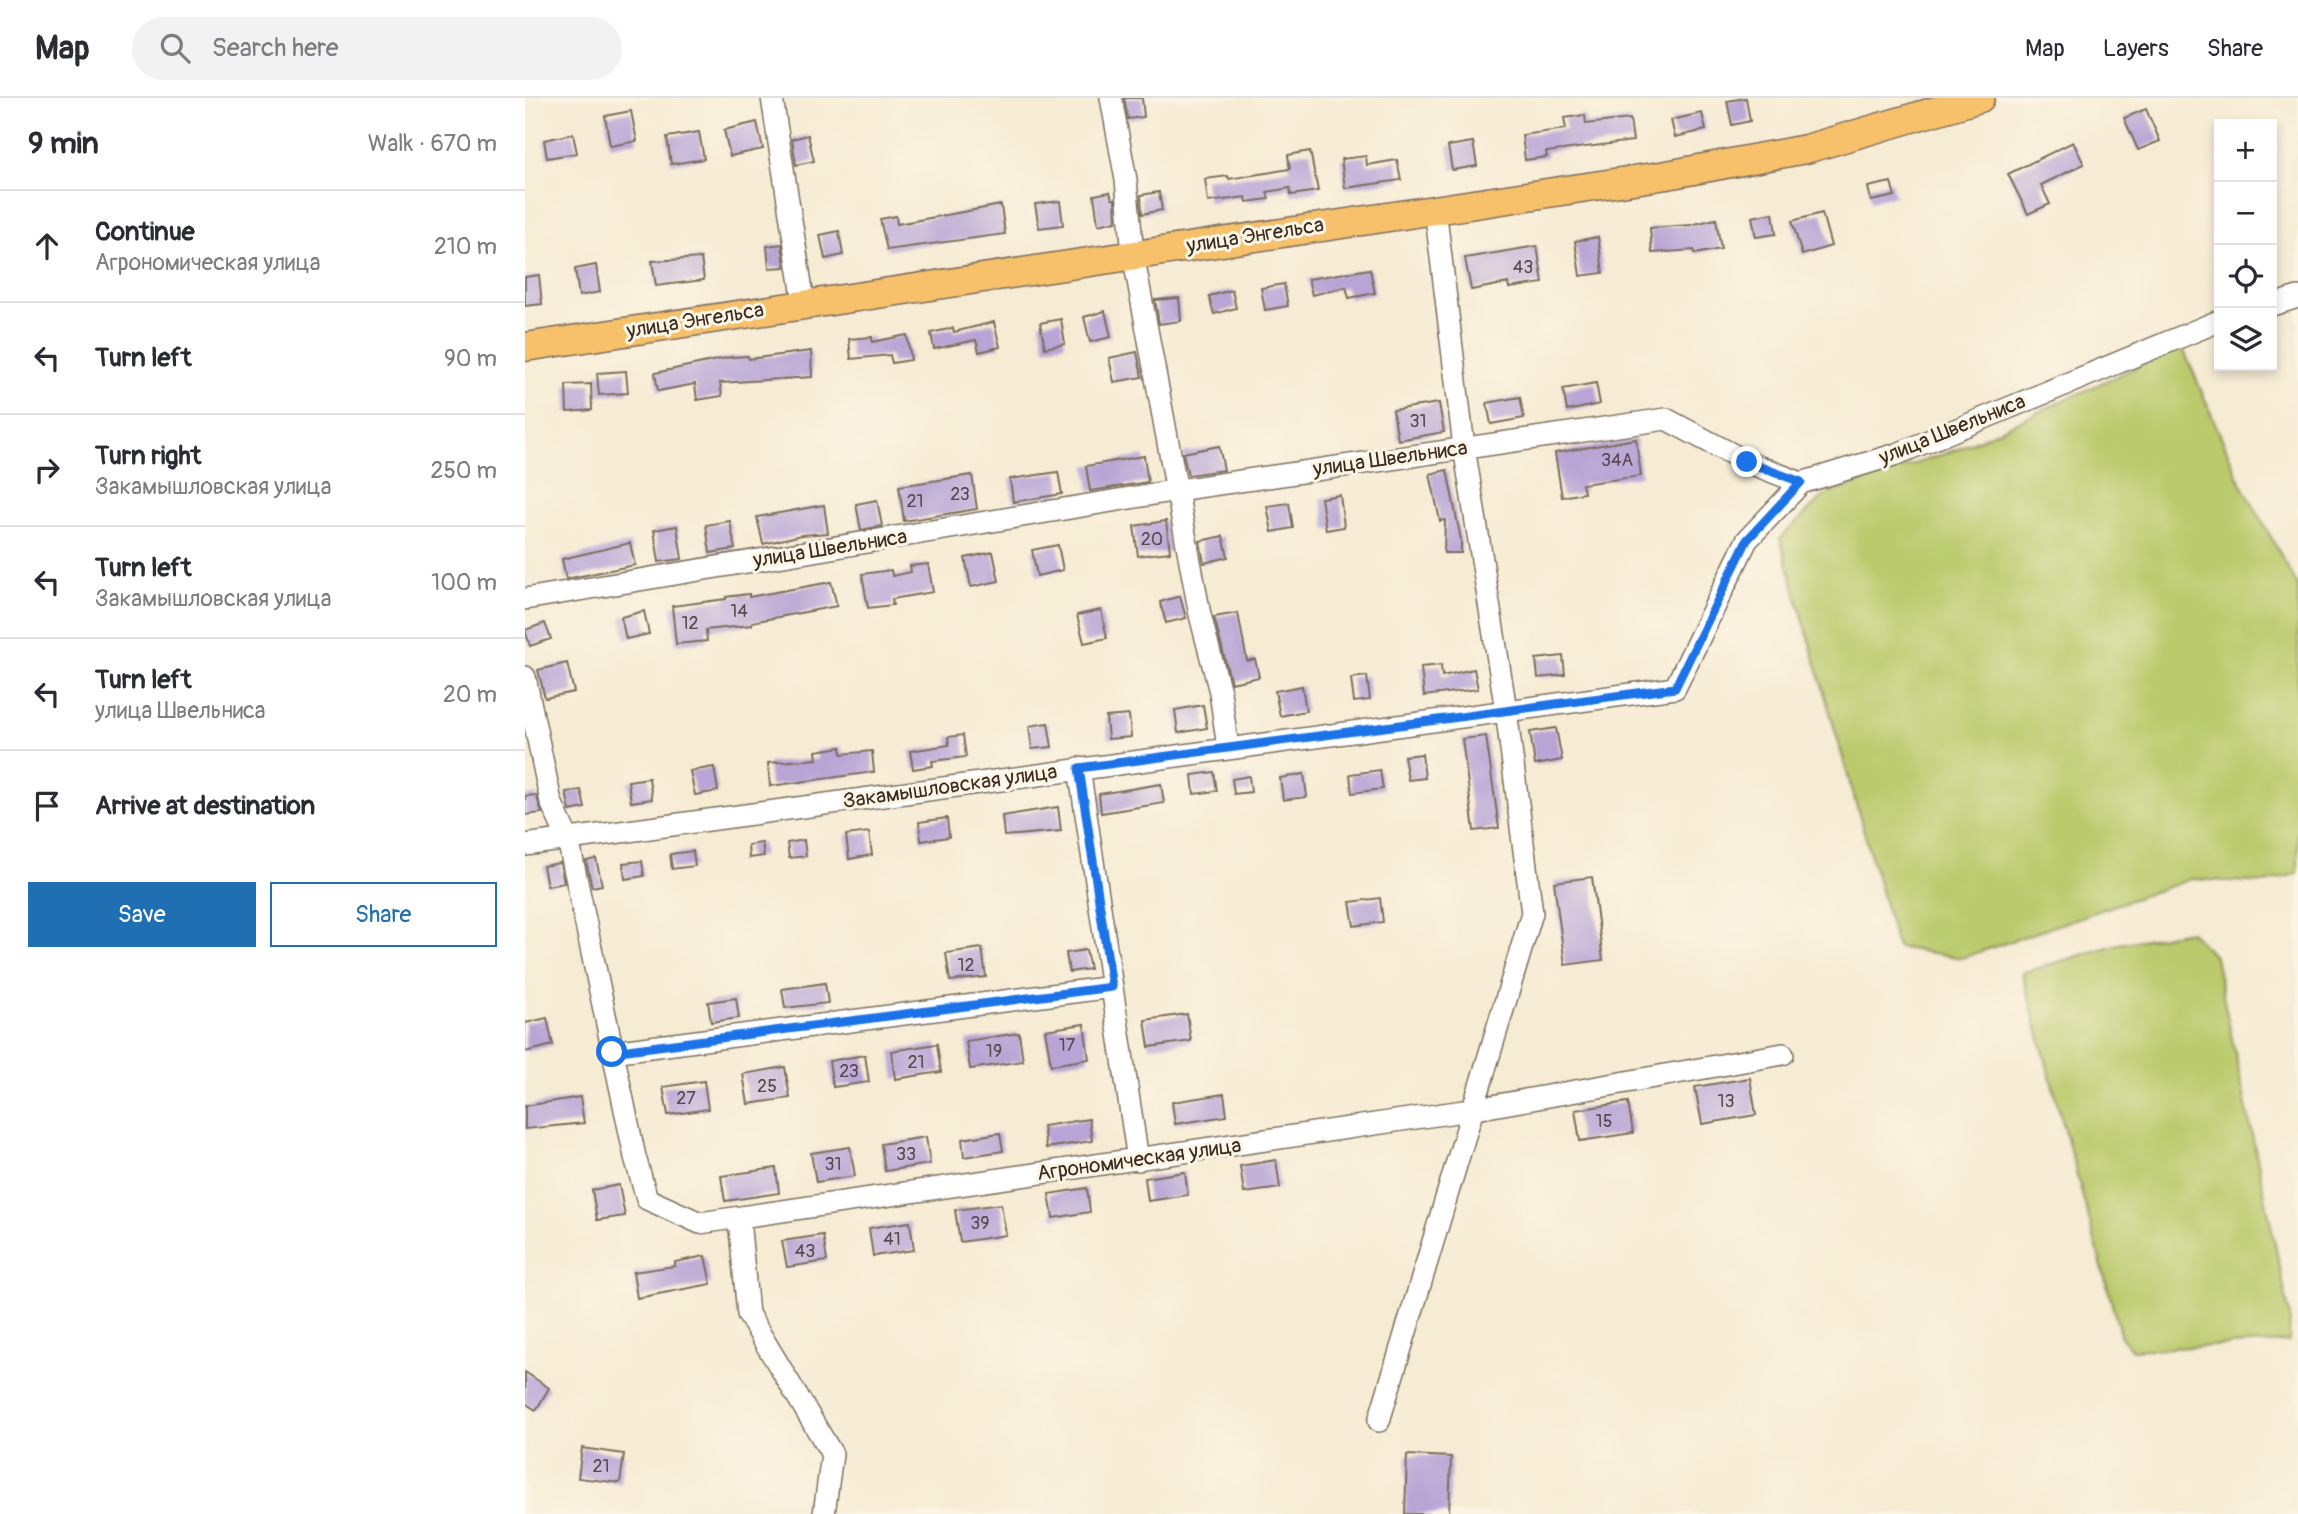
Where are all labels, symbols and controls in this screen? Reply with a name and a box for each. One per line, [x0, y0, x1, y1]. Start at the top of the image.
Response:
search box [132, 17, 622, 80]
text: Map [35, 28, 90, 69]
icon: search [156, 29, 194, 67]
text: Search here [212, 32, 339, 64]
text: Map [2025, 34, 2065, 63]
text: Layers [2103, 34, 2169, 63]
text: Share [2207, 34, 2263, 63]
map controls [2214, 119, 2277, 371]
button: + [2214, 119, 2277, 182]
text: 9 min [28, 125, 99, 162]
text: Walk · 670 m [368, 129, 497, 158]
button: − [2214, 182, 2277, 245]
street label: улица Энгельса [1184, 211, 1326, 260]
text: Continue [95, 216, 195, 248]
icon: ahead [28, 227, 66, 265]
text: 210 m [434, 232, 497, 261]
button: locate [2214, 245, 2277, 308]
text: Агрономическая улица [95, 248, 320, 277]
house number: 43 [1513, 256, 1533, 279]
street label: улица Энгельса [624, 296, 766, 345]
button: layers [2214, 308, 2277, 371]
icon: left [28, 339, 66, 377]
text: Turn left [95, 342, 191, 374]
text: 90 m [444, 344, 497, 373]
street label: улица Швельниса [1874, 388, 2029, 472]
house number: 31 [1409, 410, 1427, 433]
street label: улица Швельниса [1310, 434, 1469, 483]
text: Turn right [95, 440, 201, 472]
route end [1731, 446, 1762, 477]
house number: 34А [1601, 449, 1633, 472]
icon: right [28, 451, 66, 489]
text: 250 m [431, 456, 497, 485]
text: Закамышловская улица [95, 472, 331, 501]
house number: 23 [950, 483, 970, 506]
house number: 21 [906, 490, 924, 513]
street label: улица Швельниса [750, 523, 909, 574]
house number: 20 [1141, 528, 1163, 551]
text: Turn left [95, 552, 191, 584]
icon: left [28, 563, 66, 601]
text: 100 m [431, 568, 497, 597]
text: Закамышловская улица [95, 584, 331, 613]
house number: 14 [730, 600, 748, 623]
house number: 12 [681, 612, 699, 635]
text: Turn left [95, 664, 191, 696]
icon: left [28, 675, 66, 713]
text: 20 m [443, 680, 497, 709]
text: улица Швельниса [95, 696, 266, 725]
street label: Закамышловская улица [841, 758, 1059, 815]
icon: arrive [28, 787, 66, 825]
text: Arrive at destination [95, 790, 315, 822]
button: Save [28, 882, 256, 947]
button: Share [270, 882, 497, 947]
house number: 12 [957, 954, 975, 977]
house number: 17 [1059, 1034, 1076, 1057]
route start [596, 1036, 627, 1067]
house number: 19 [986, 1040, 1002, 1063]
house number: 21 [907, 1051, 925, 1074]
house number: 23 [839, 1060, 859, 1083]
house number: 25 [757, 1075, 777, 1098]
house number: 27 [676, 1087, 696, 1110]
house number: 13 [1717, 1090, 1735, 1113]
house number: 15 [1596, 1110, 1612, 1133]
street label: Агрономическая улица [1035, 1132, 1243, 1187]
house number: 33 [896, 1143, 916, 1166]
house number: 31 [824, 1153, 842, 1176]
house number: 39 [970, 1212, 990, 1235]
house number: 41 [883, 1228, 901, 1251]
house number: 43 [795, 1240, 815, 1263]
house number: 21 [592, 1455, 610, 1478]

